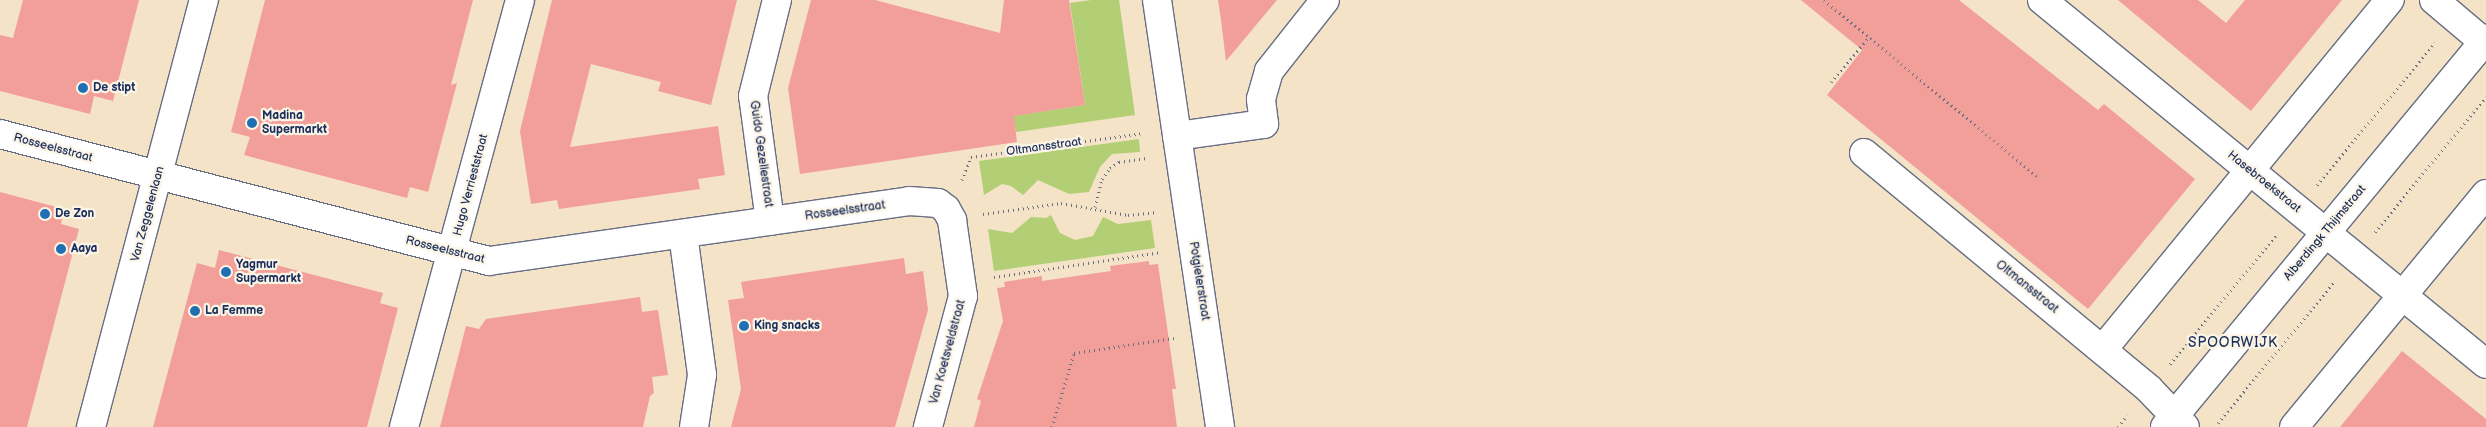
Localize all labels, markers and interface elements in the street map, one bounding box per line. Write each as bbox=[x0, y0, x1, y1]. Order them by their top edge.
place label: De stipt bbox=[93, 81, 135, 95]
marker: De stipt bbox=[77, 82, 89, 94]
street label: Guido Gezellestraat bbox=[746, 100, 776, 208]
place label: Madina Supermarkt bbox=[262, 109, 327, 137]
marker: Madina Supermarkt bbox=[246, 117, 258, 129]
street label: Rosseelsstraat bbox=[12, 131, 94, 165]
street label: Hugo Verrieststraat bbox=[450, 132, 492, 238]
street label: Oltmansstraat bbox=[1005, 135, 1083, 159]
street label: Hasebroekstraat bbox=[2224, 148, 2304, 216]
street label: Van Zeggelenlaan bbox=[128, 165, 168, 263]
street label: Alberdingk Thijmstraat bbox=[2281, 182, 2369, 284]
street label: Rosseelsstraat bbox=[804, 198, 886, 224]
place label: De Zon bbox=[55, 207, 94, 221]
marker: De Zon bbox=[39, 208, 51, 220]
street label: Rosseelsstraat bbox=[404, 233, 486, 267]
street label: Potgieterstraat bbox=[1186, 241, 1212, 321]
place label: Aaya bbox=[71, 242, 97, 256]
marker: Aaya bbox=[55, 243, 67, 255]
place label: Yagmur Supermarkt bbox=[236, 258, 301, 286]
street label: Oltmansstraat bbox=[1993, 258, 2061, 316]
marker: Yagmur Supermarkt bbox=[220, 266, 232, 278]
street label: Van Koetsveldstraat bbox=[927, 298, 969, 406]
place label: La Femme bbox=[205, 304, 263, 318]
marker: La Femme bbox=[189, 305, 201, 317]
place label: King snacks bbox=[754, 319, 820, 333]
marker: King snacks bbox=[738, 320, 750, 332]
district label: SPOORWIJK bbox=[2187, 335, 2279, 351]

